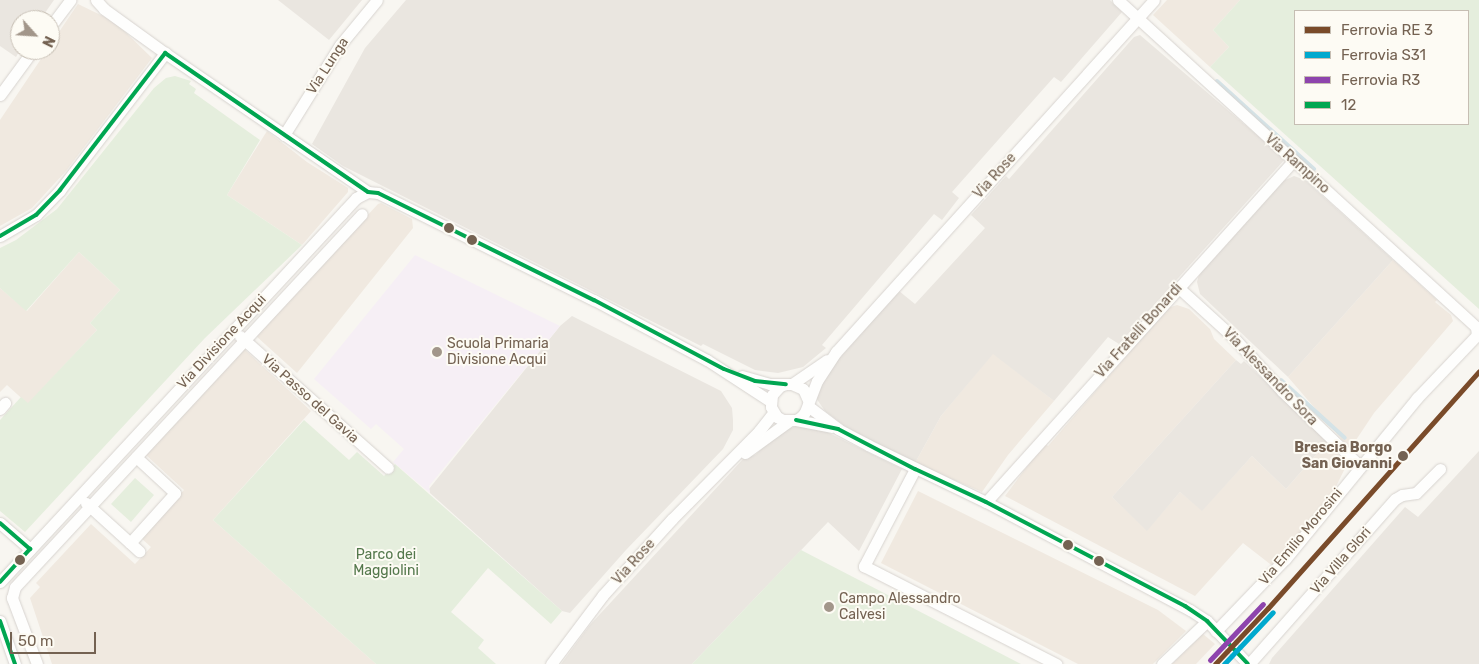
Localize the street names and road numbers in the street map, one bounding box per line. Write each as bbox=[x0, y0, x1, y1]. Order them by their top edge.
street label: Via Lunga bbox=[303, 34, 353, 98]
street label: Via Rampino bbox=[1261, 131, 1333, 197]
street label: Via Rose bbox=[970, 150, 1020, 202]
street label: Via Fratelli Bonardi bbox=[1092, 280, 1186, 382]
street label: Via Divisione Acqui bbox=[174, 291, 270, 393]
street label: Via Alessandro Sora bbox=[1219, 325, 1321, 429]
street label: Via Passo del Gavia bbox=[258, 351, 362, 447]
street label: Via Emilio Morosini bbox=[1256, 485, 1346, 589]
street label: Via Villa Glori bbox=[1307, 524, 1375, 598]
street label: Via Rose bbox=[609, 536, 659, 588]

